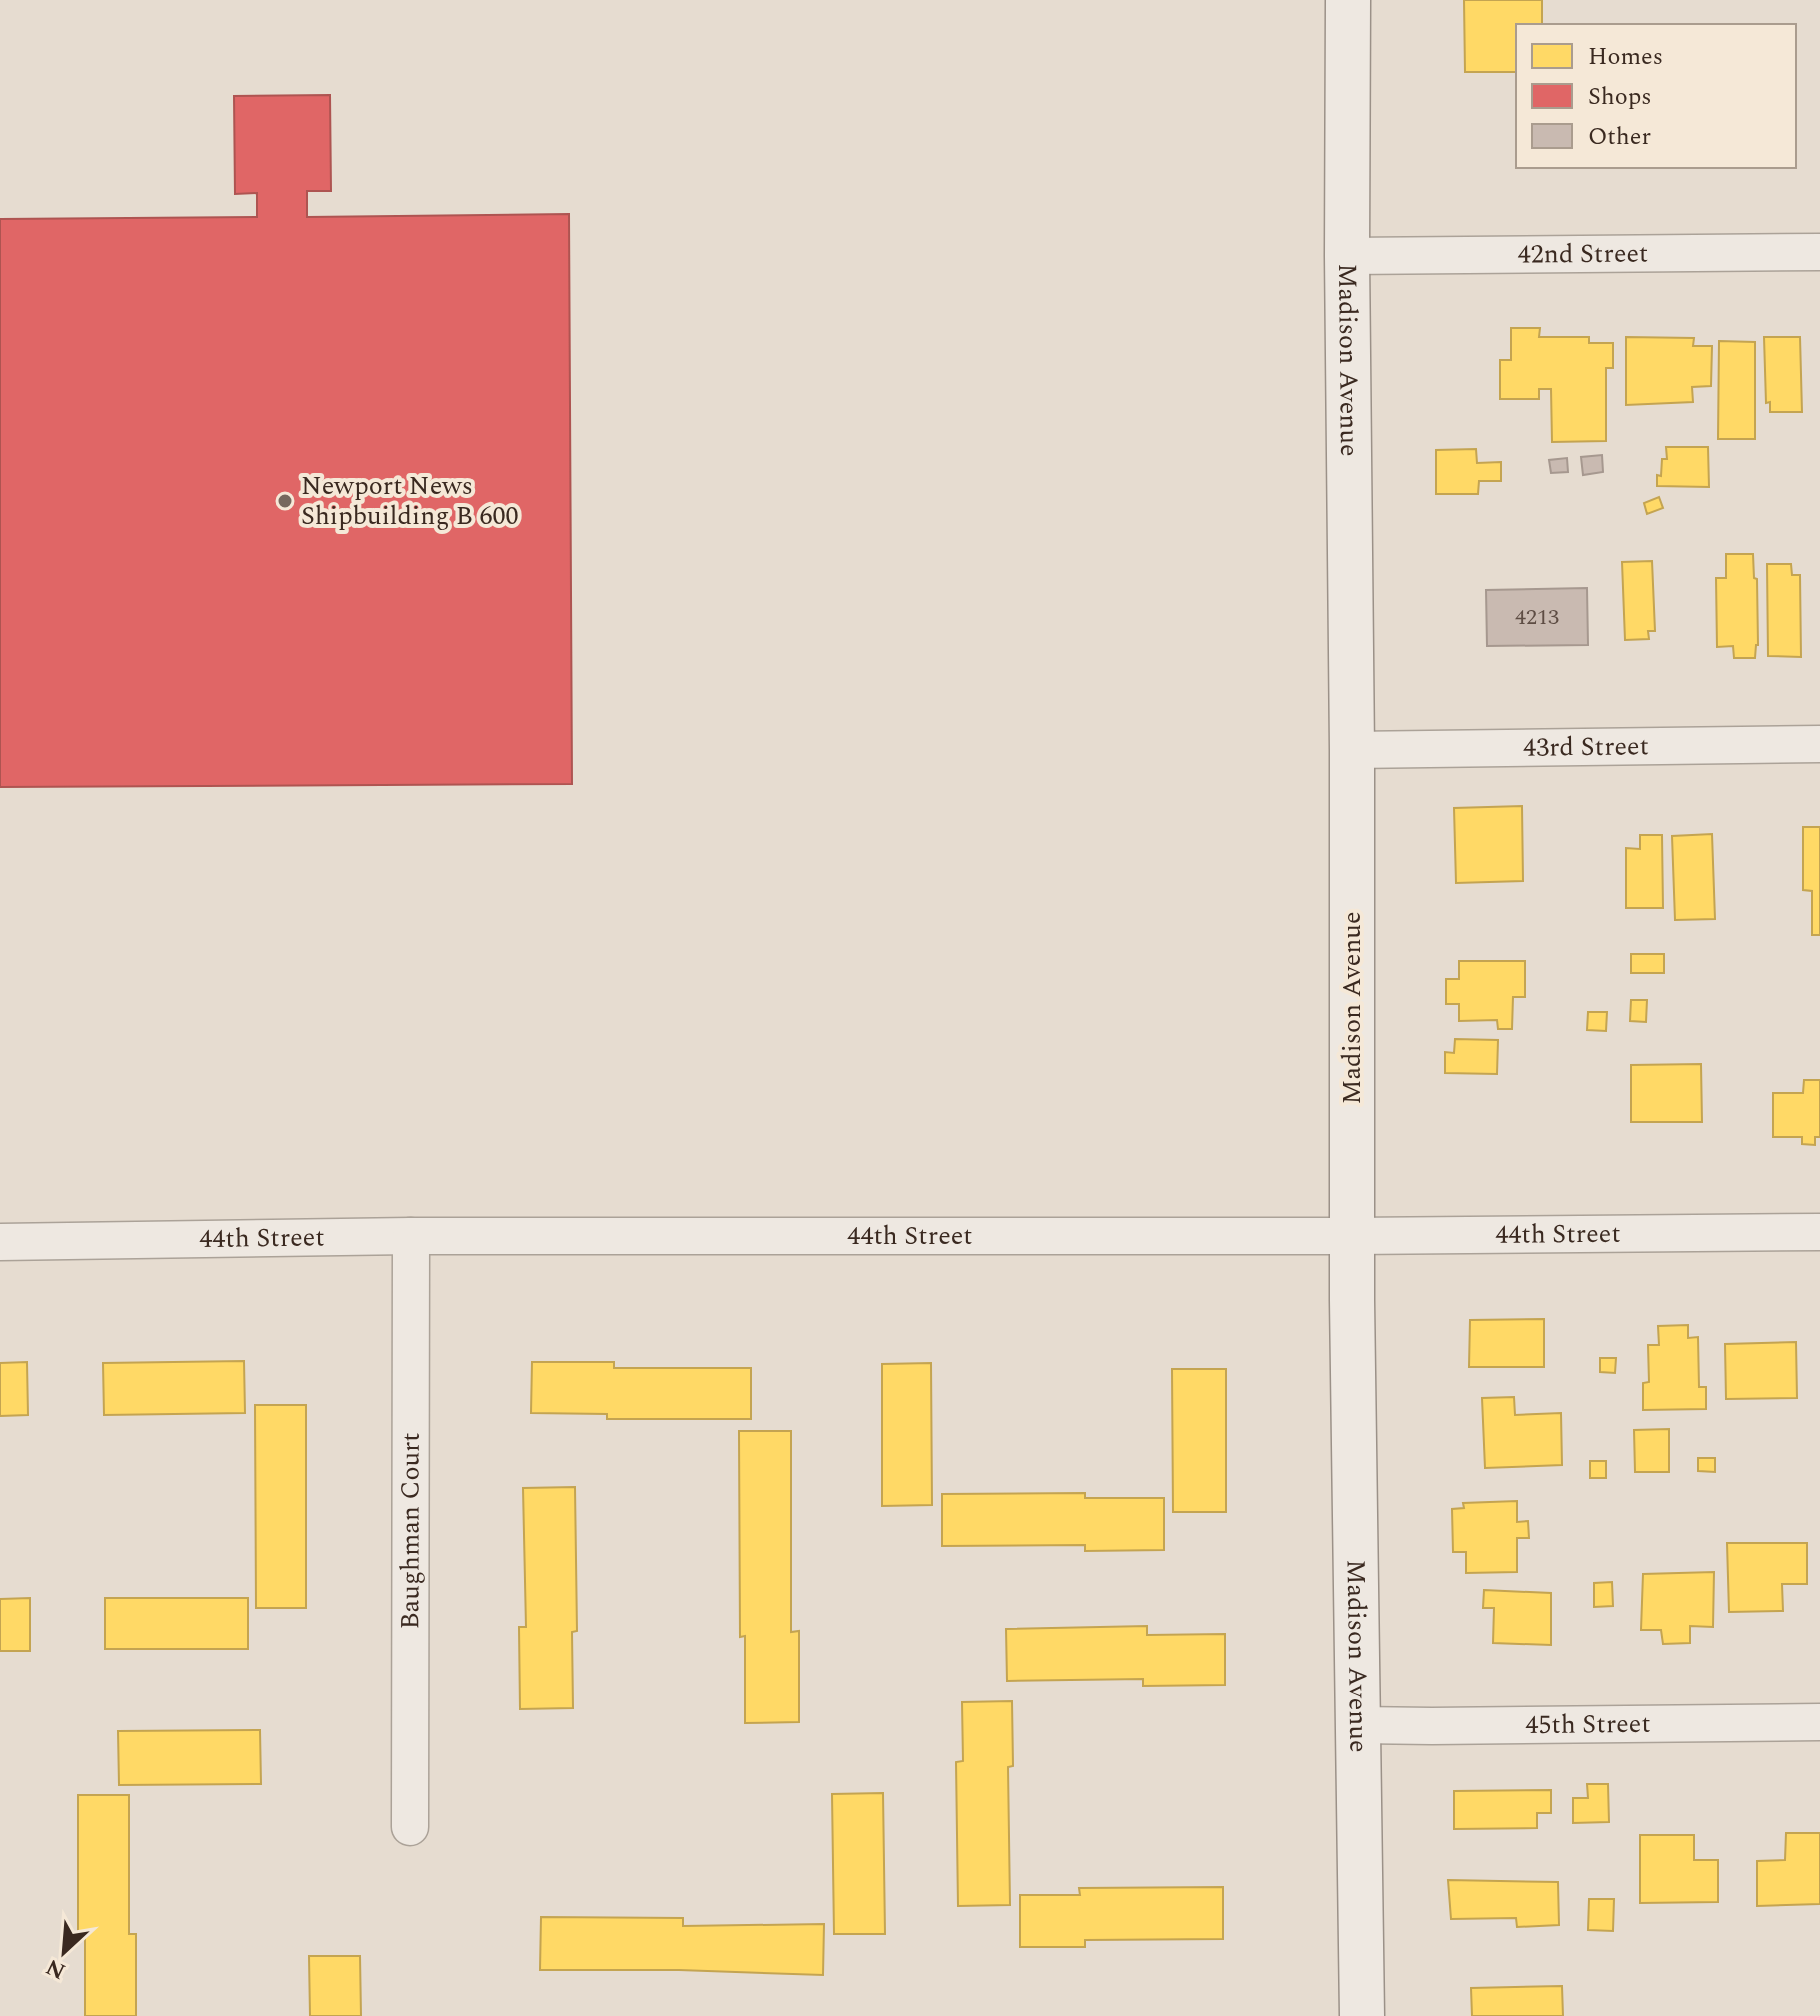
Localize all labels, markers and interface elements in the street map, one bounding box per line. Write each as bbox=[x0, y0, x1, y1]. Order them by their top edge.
legend bbox=[1516, 24, 1796, 168]
text: Homes bbox=[1588, 39, 1663, 75]
text: Shops bbox=[1588, 79, 1652, 115]
text: Other bbox=[1588, 119, 1651, 155]
street label: 42nd Street bbox=[1518, 233, 1648, 275]
street label: Madison Avenue bbox=[1327, 263, 1369, 457]
place label: Newport News Shipbuilding B 600 bbox=[301, 466, 518, 536]
marker: Newport News Shipbuilding B 600 bbox=[276, 492, 294, 510]
house number: 4213 bbox=[1515, 601, 1559, 634]
street label: 43rd Street bbox=[1523, 726, 1649, 768]
street label: Madison Avenue bbox=[1332, 911, 1372, 1105]
street label: 44th Street bbox=[1495, 1214, 1621, 1255]
street label: 44th Street bbox=[847, 1216, 973, 1256]
street label: 44th Street bbox=[199, 1217, 325, 1259]
street label: Baughman Court bbox=[390, 1432, 431, 1630]
street label: Madison Avenue bbox=[1336, 1559, 1378, 1753]
street label: 45th Street bbox=[1525, 1704, 1651, 1745]
north arrow bbox=[24, 1912, 104, 1992]
text: N bbox=[41, 1950, 71, 1987]

